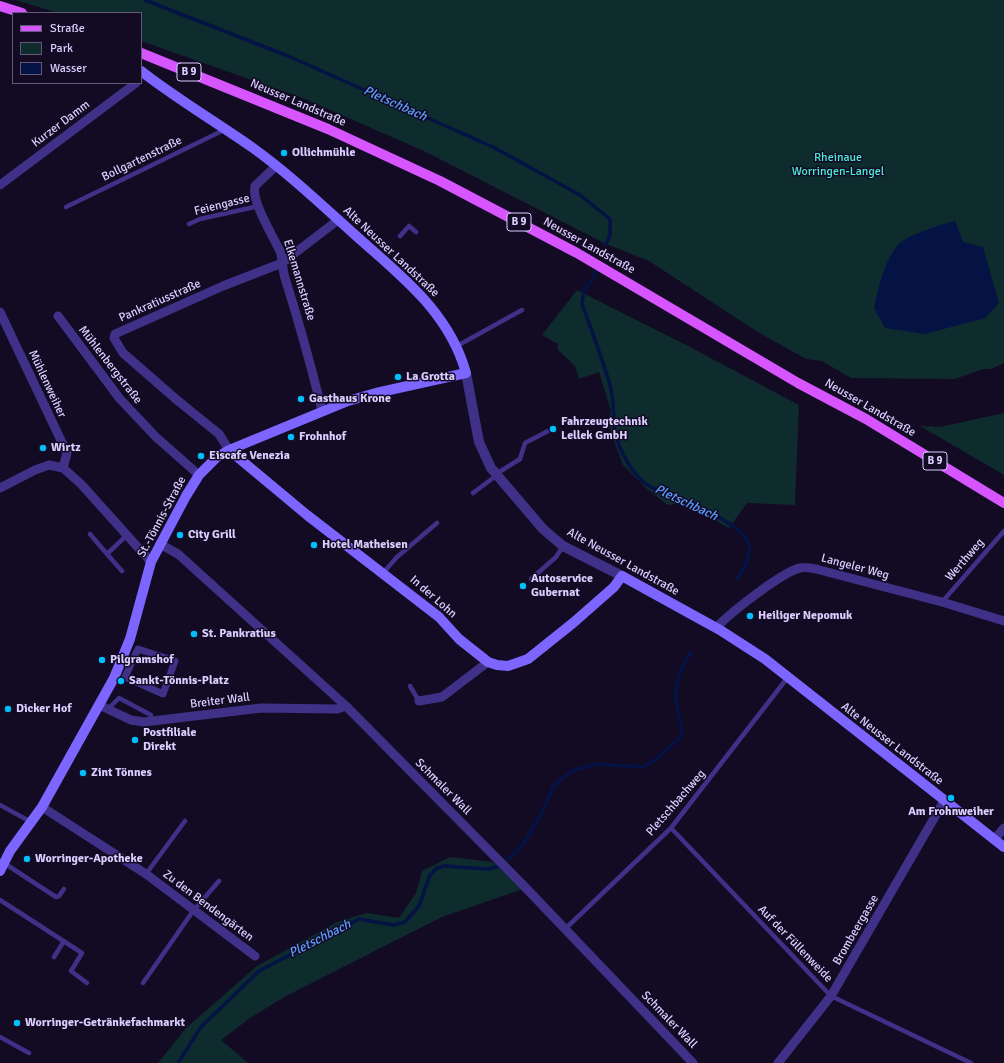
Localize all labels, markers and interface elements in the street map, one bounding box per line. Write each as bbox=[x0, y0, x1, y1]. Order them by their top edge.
legend bbox=[12, 12, 142, 84]
text: Straße bbox=[50, 21, 85, 36]
text: Park bbox=[50, 41, 73, 56]
text: Wasser bbox=[50, 61, 87, 76]
road number: B 9 bbox=[177, 63, 201, 81]
street label: Neusser Landstraße bbox=[248, 76, 348, 130]
water label: Pletschbach bbox=[361, 83, 429, 125]
street label: Kurzer Damm bbox=[29, 97, 93, 151]
street label: Bollgartenstraße bbox=[100, 133, 184, 185]
place label: Ollichmühle bbox=[292, 146, 355, 160]
marker: Ollichmühle bbox=[279, 148, 289, 158]
park label: Rheinaue Worringen-Langel bbox=[792, 151, 884, 179]
street label: Feiengasse bbox=[193, 191, 251, 219]
street label: Alte Neusser Landstraße bbox=[340, 204, 442, 300]
road number: B 9 bbox=[507, 213, 531, 231]
street label: Neusser Landstraße bbox=[541, 215, 637, 277]
street label: Elkemannstraße bbox=[280, 238, 318, 322]
street label: Pankratiusstraße bbox=[117, 276, 203, 326]
street label: Mühlenbergstraße bbox=[75, 323, 145, 407]
street label: Mühlenweiher bbox=[25, 348, 69, 420]
place label: La Grotta bbox=[406, 370, 455, 384]
marker: La Grotta bbox=[393, 372, 403, 382]
street label: Neusser Landstraße bbox=[822, 376, 918, 440]
place label: Gasthaus Krone bbox=[309, 392, 391, 406]
marker: Gasthaus Krone bbox=[296, 394, 306, 404]
place label: Fahrzeugtechnik Lellek GmbH bbox=[561, 415, 648, 443]
marker: Fahrzeugtechnik Lellek GmbH bbox=[548, 424, 558, 434]
place label: Frohnhof bbox=[299, 430, 346, 444]
marker: Frohnhof bbox=[286, 432, 296, 442]
place label: Wirtz bbox=[51, 441, 81, 455]
marker: Wirtz bbox=[38, 443, 48, 453]
place label: Eiscafe Venezia bbox=[209, 449, 290, 463]
marker: Eiscafe Venezia bbox=[196, 451, 206, 461]
road number: B 9 bbox=[923, 452, 947, 470]
street label: St.-Tönnis-Straße bbox=[135, 474, 189, 560]
water label: Pletschbach bbox=[652, 482, 720, 524]
street label: Alte Neusser Landstraße bbox=[564, 525, 682, 599]
place label: City Grill bbox=[188, 528, 236, 542]
marker: City Grill bbox=[175, 530, 185, 540]
street label: Werthweg bbox=[943, 536, 987, 584]
place label: Hotel Matheisen bbox=[322, 538, 408, 552]
marker: Hotel Matheisen bbox=[309, 540, 319, 550]
street label: Langeler Weg bbox=[819, 551, 891, 583]
place label: Autoservice Gubernat bbox=[531, 572, 593, 600]
street label: In der Lohn bbox=[407, 573, 459, 621]
marker: Autoservice Gubernat bbox=[518, 581, 528, 591]
place label: Heiliger Nepomuk bbox=[758, 609, 852, 623]
marker: Heiliger Nepomuk bbox=[745, 611, 755, 621]
place label: St. Pankratius bbox=[202, 627, 276, 641]
marker: St. Pankratius bbox=[189, 629, 199, 639]
place label: Pilgramshof bbox=[110, 653, 174, 667]
marker: Pilgramshof bbox=[97, 655, 107, 665]
place label: Sankt-Tönnis-Platz bbox=[129, 674, 229, 688]
marker: Sankt-Tönnis-Platz bbox=[116, 676, 126, 686]
street label: Breiter Wall bbox=[189, 690, 251, 712]
street label: Alte Neusser Landstraße bbox=[838, 700, 946, 788]
place label: Dicker Hof bbox=[16, 702, 72, 716]
marker: Dicker Hof bbox=[3, 704, 13, 714]
place label: Postfiliale Direkt bbox=[143, 726, 196, 754]
marker: Postfiliale Direkt bbox=[130, 735, 140, 745]
street label: Schmaler Wall bbox=[412, 756, 474, 818]
place label: Zint Tönnes bbox=[91, 766, 152, 780]
street label: Pletschbachweg bbox=[643, 767, 709, 839]
marker: Zint Tönnes bbox=[78, 768, 88, 778]
marker: Am Frohnweiher bbox=[946, 793, 956, 803]
place label: Am Frohnweiher bbox=[908, 805, 994, 819]
place label: Worringer-Apotheke bbox=[35, 852, 143, 866]
marker: Worringer-Apotheke bbox=[22, 854, 32, 864]
street label: Zu den Bendengärten bbox=[160, 867, 256, 945]
street label: Brombeergasse bbox=[830, 892, 882, 968]
street label: Auf der Füllenweide bbox=[755, 902, 835, 986]
water label: Pletschbach bbox=[286, 917, 354, 961]
street label: Schmaler Wall bbox=[638, 988, 700, 1052]
place label: Worringer-Getränkefachmarkt bbox=[25, 1016, 185, 1030]
marker: Worringer-Getränkefachmarkt bbox=[12, 1018, 22, 1028]

